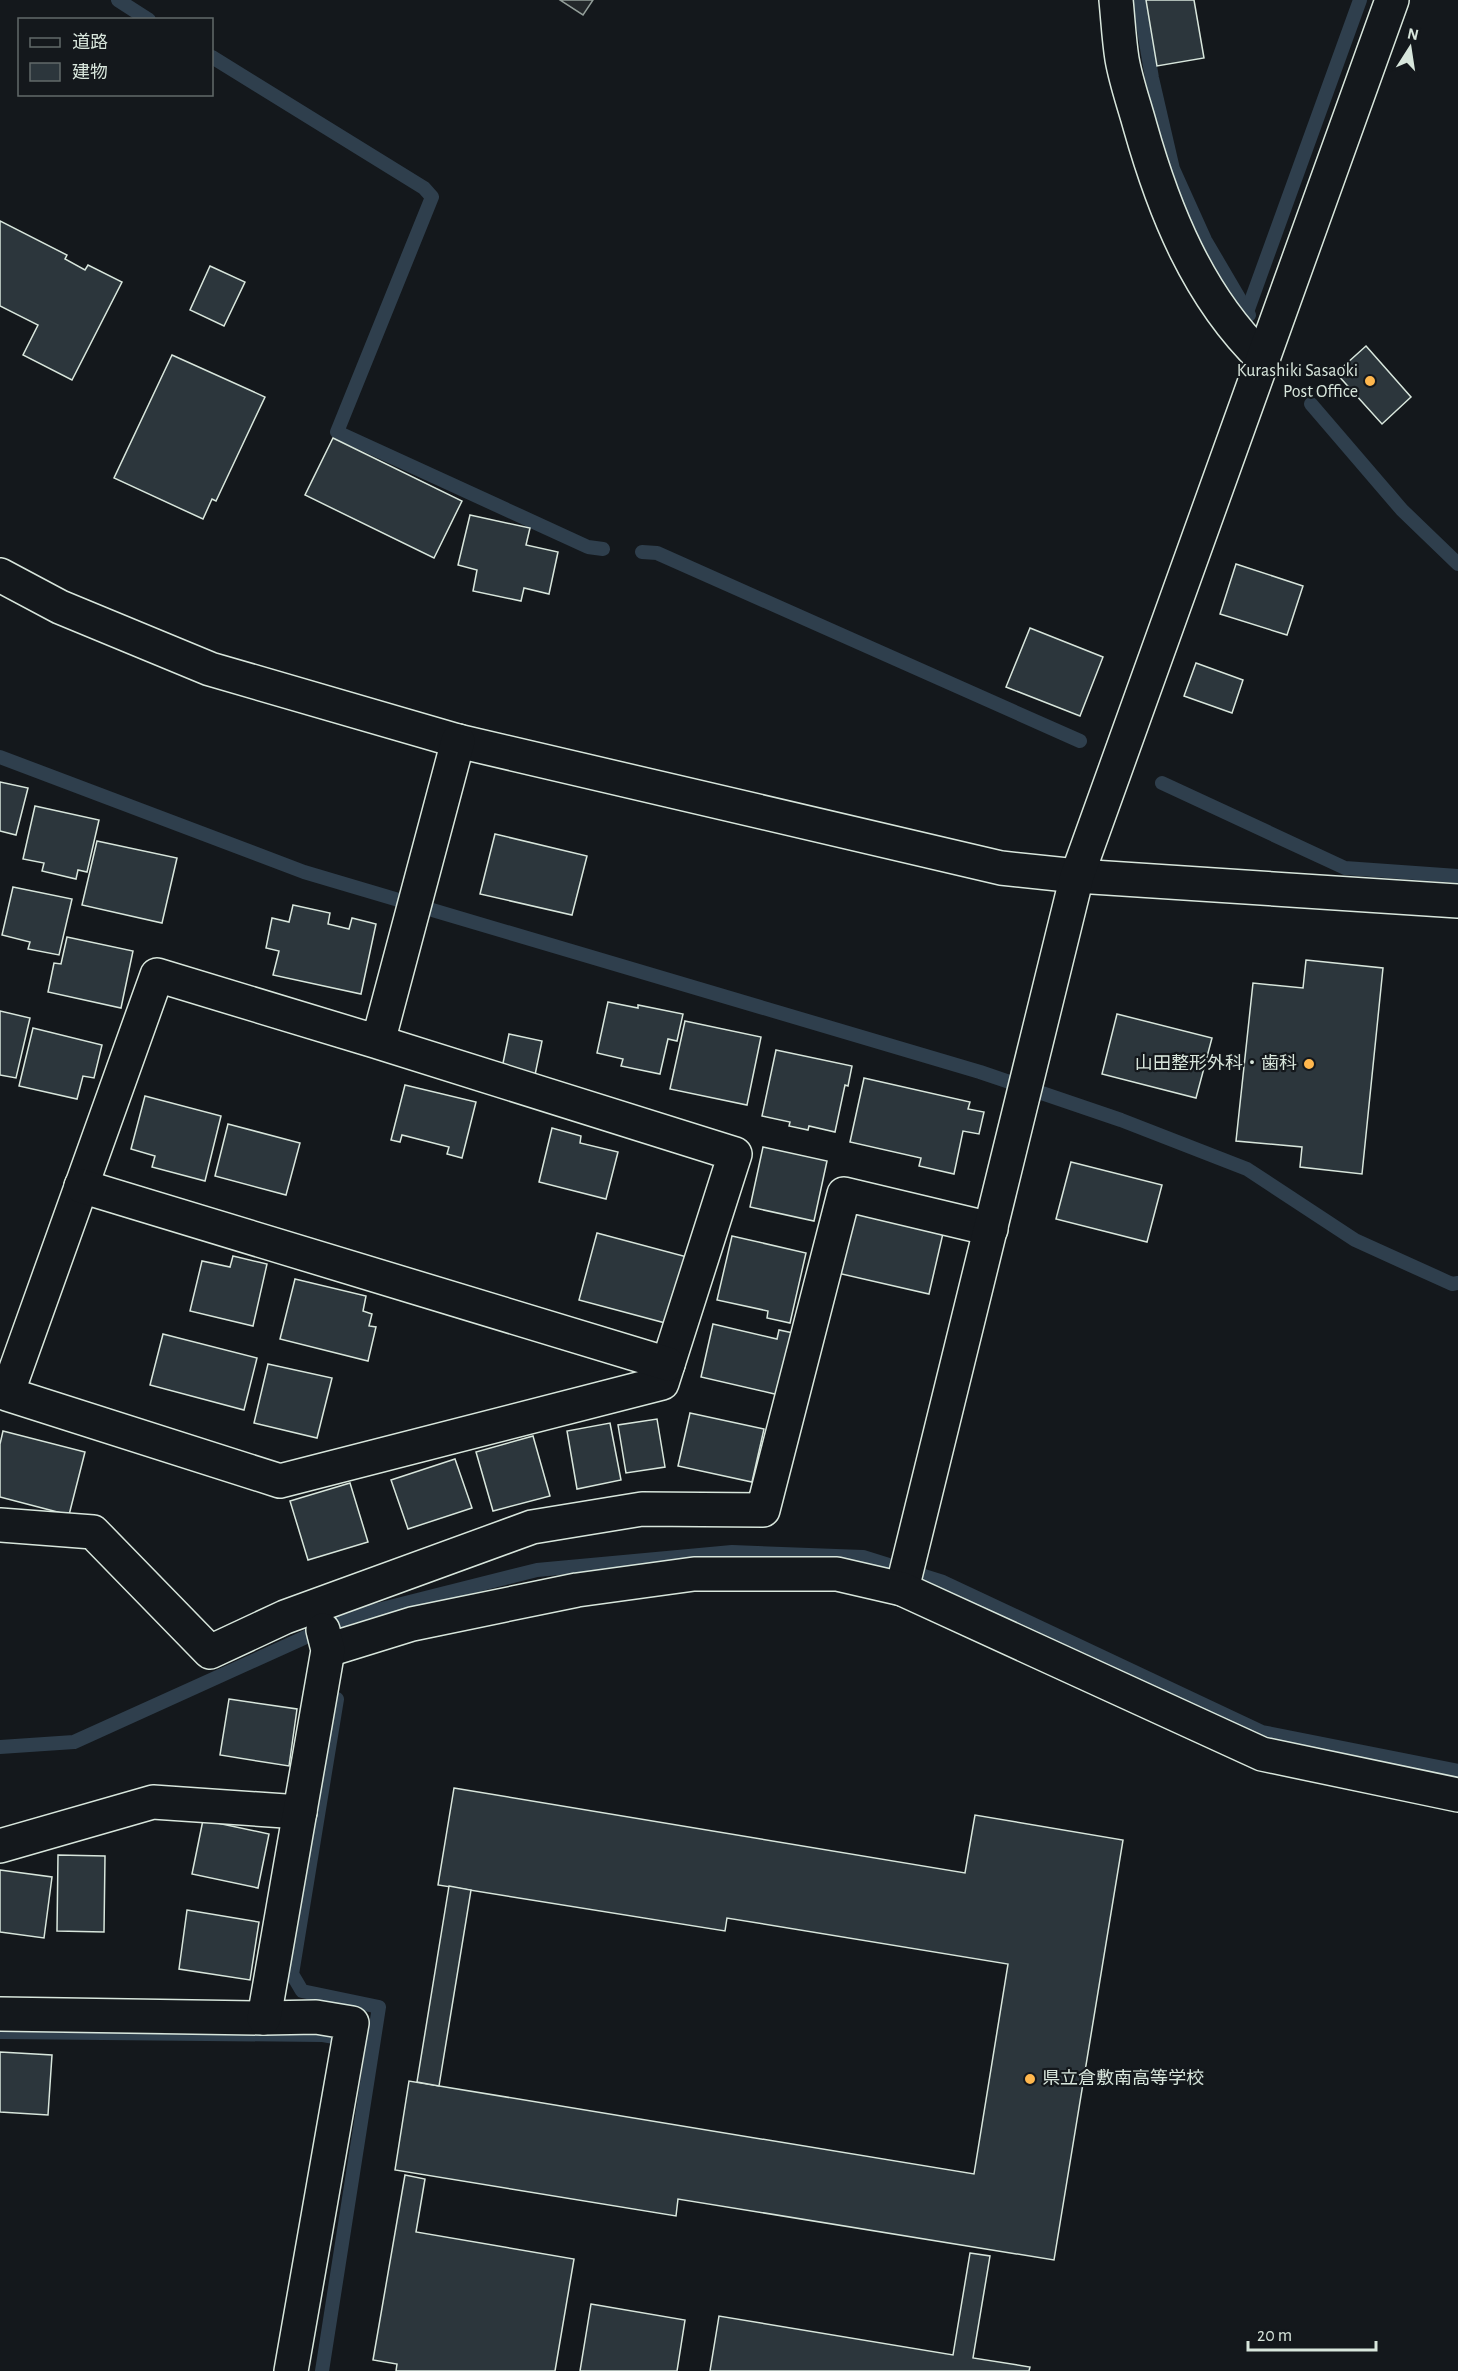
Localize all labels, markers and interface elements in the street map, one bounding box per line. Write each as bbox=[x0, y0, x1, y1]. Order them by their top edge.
legend bbox=[18, 18, 213, 96]
north arrow bbox=[1380, 18, 1440, 78]
text: N bbox=[1406, 25, 1420, 43]
text: 道路 bbox=[72, 32, 108, 52]
text: 建物 bbox=[72, 62, 108, 82]
place label: Kurashiki Sasaoki Post Office bbox=[1237, 362, 1358, 401]
marker: Kurashiki Sasaoki Post Office bbox=[1363, 374, 1377, 388]
place label: 山田整形外科・歯科 bbox=[1135, 1053, 1297, 1073]
marker: 山田整形外科・歯科 bbox=[1302, 1057, 1316, 1071]
place label: 県立倉敷南高等学校 bbox=[1042, 2068, 1204, 2088]
marker: 県立倉敷南高等学校 bbox=[1023, 2072, 1037, 2086]
scale bar bbox=[1248, 2314, 1376, 2352]
text: 20 m bbox=[1257, 2327, 1292, 2345]

